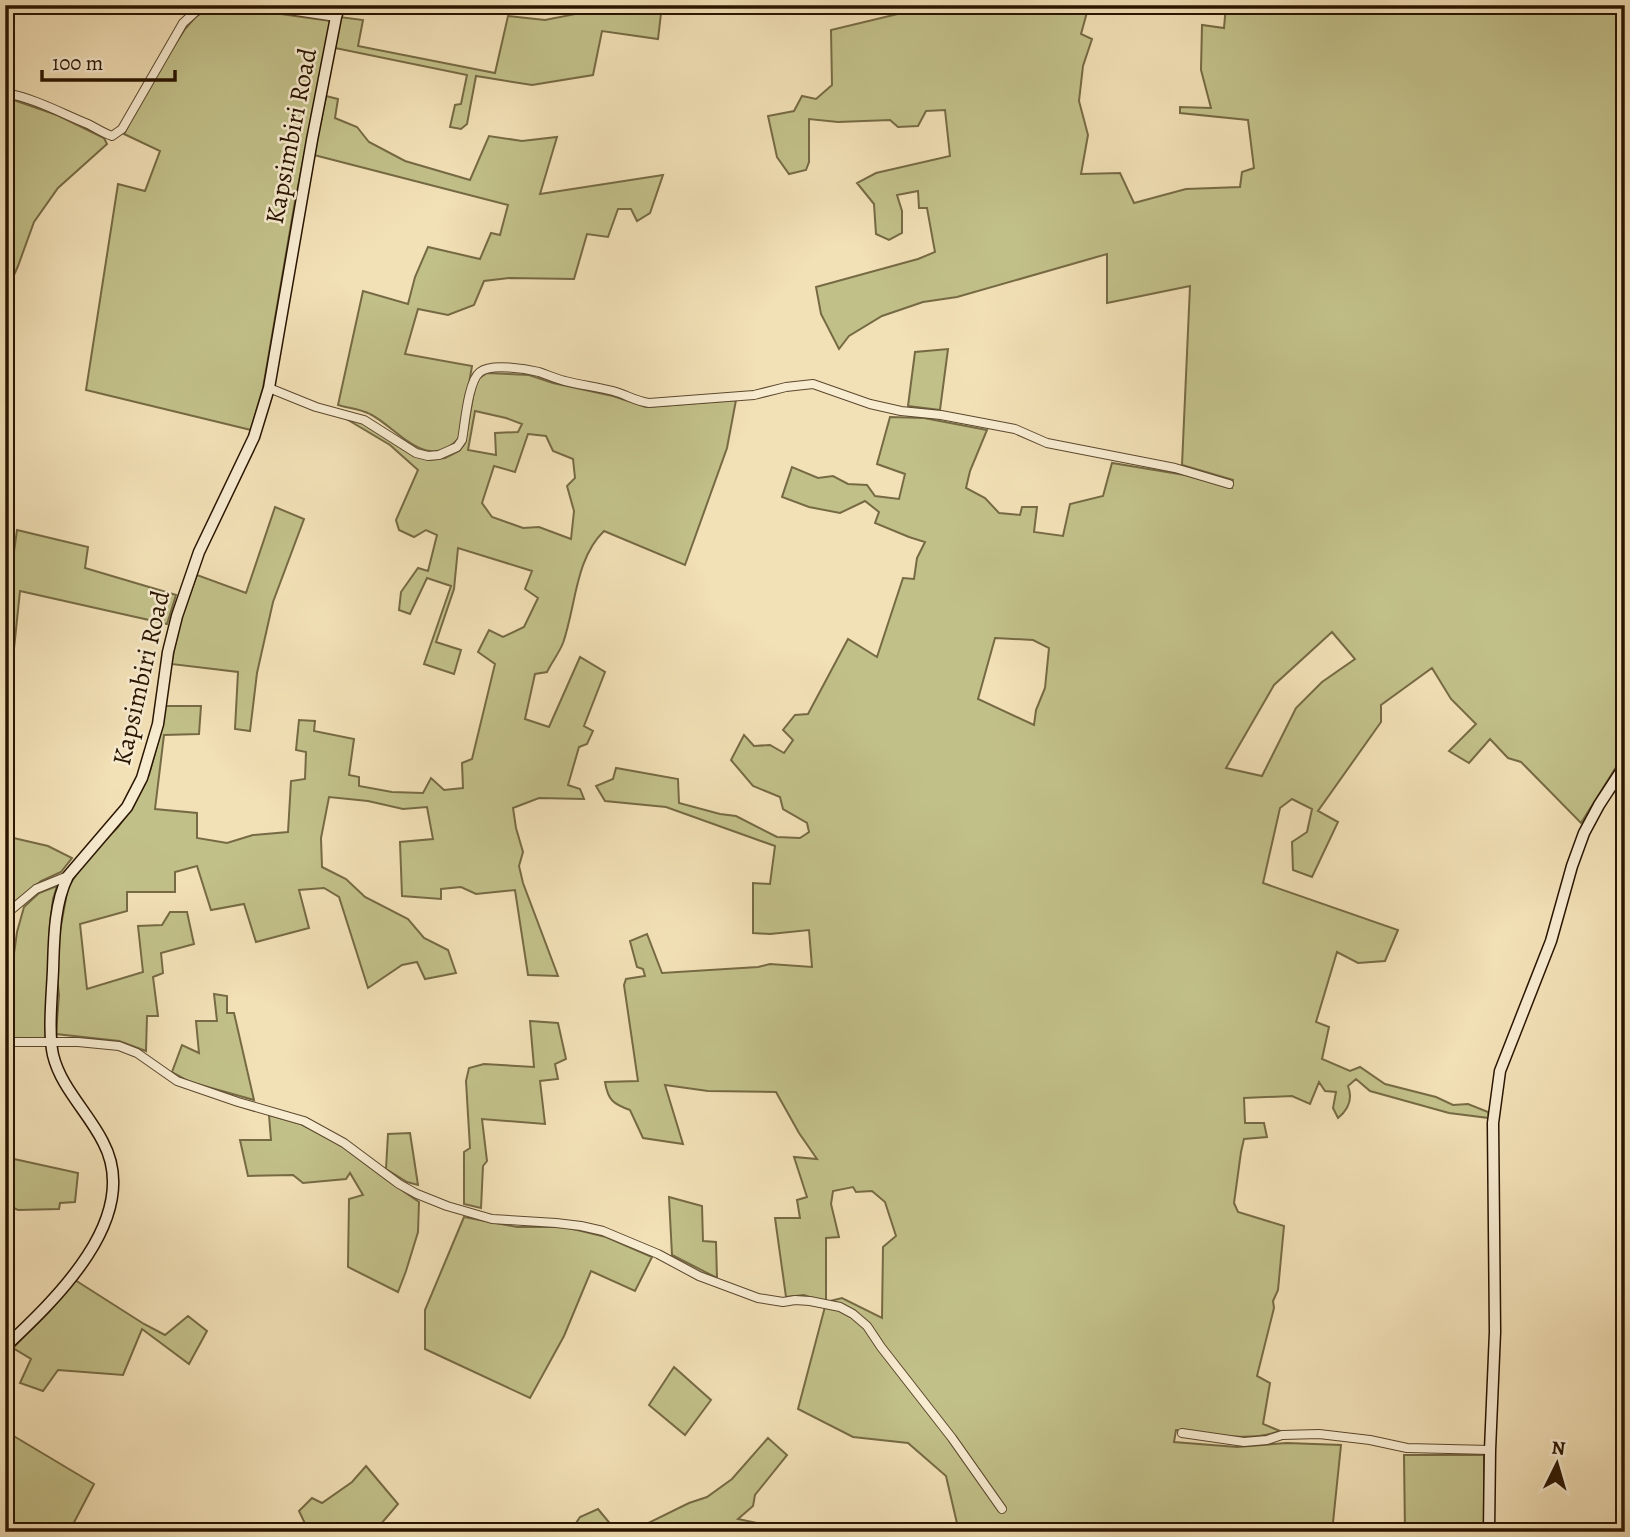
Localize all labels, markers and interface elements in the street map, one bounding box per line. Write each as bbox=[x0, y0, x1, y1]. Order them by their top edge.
scale bar bbox=[42, 38, 175, 82]
street label: Kapsimbiri Road bbox=[257, 45, 325, 227]
text: 100 m bbox=[52, 49, 103, 77]
street label: Kapsimbiri Road bbox=[104, 587, 178, 769]
north arrow bbox=[1522, 1428, 1592, 1498]
text: N bbox=[1550, 1435, 1567, 1462]

